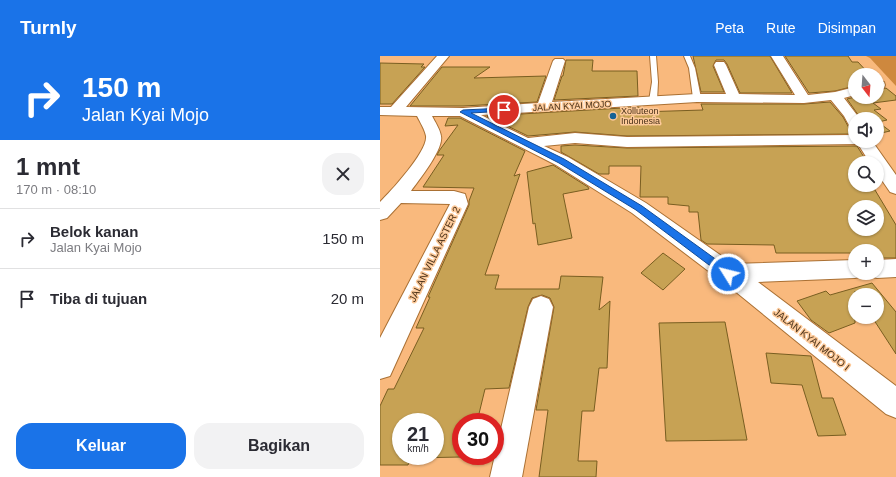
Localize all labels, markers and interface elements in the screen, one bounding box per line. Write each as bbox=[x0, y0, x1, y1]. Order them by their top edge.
text: Turnly bbox=[20, 17, 77, 38]
text: Peta bbox=[715, 20, 744, 36]
text: Rute bbox=[766, 20, 796, 36]
text: Disimpan bbox=[818, 20, 876, 36]
north arrow bbox=[848, 68, 884, 104]
map controls bbox=[848, 68, 884, 324]
icon: right bbox=[16, 72, 68, 124]
text: 150 m bbox=[82, 72, 161, 103]
pin bbox=[487, 93, 521, 127]
icon: arrive bbox=[493, 99, 515, 121]
street label: JALAN KYAI MOJO bbox=[532, 99, 612, 113]
text: Jalan Kyai Mojo bbox=[82, 105, 209, 125]
place label: Xolluteon Indonesia bbox=[621, 106, 660, 126]
marker: Xolluteon Indonesia bbox=[608, 111, 618, 121]
button: sound bbox=[848, 112, 884, 148]
text: 1 mnt bbox=[16, 153, 80, 180]
button: close bbox=[322, 153, 364, 195]
button: search bbox=[848, 156, 884, 192]
text: 170 m · 08:10 bbox=[16, 182, 96, 197]
button: layers bbox=[848, 200, 884, 236]
street label: JALAN VILLA ASTER 2 bbox=[407, 204, 462, 304]
text: Belok kanan bbox=[50, 223, 138, 240]
icon: right bbox=[16, 228, 38, 250]
text: 150 m bbox=[322, 230, 364, 247]
text: Jalan Kyai Mojo bbox=[50, 240, 142, 255]
button: + bbox=[848, 244, 884, 280]
position arrow bbox=[707, 253, 749, 295]
icon: arrive bbox=[16, 288, 38, 310]
button: − bbox=[848, 288, 884, 324]
text: Tiba di tujuan bbox=[50, 290, 147, 307]
text: 20 m bbox=[331, 290, 364, 307]
street label: JALAN KYAI MOJO I bbox=[772, 306, 852, 372]
speed limit sign: 30 bbox=[452, 413, 504, 465]
button: Keluar bbox=[16, 423, 186, 469]
button: Bagikan bbox=[194, 423, 364, 469]
text: 21 bbox=[407, 423, 429, 445]
text: km/h bbox=[407, 443, 429, 454]

